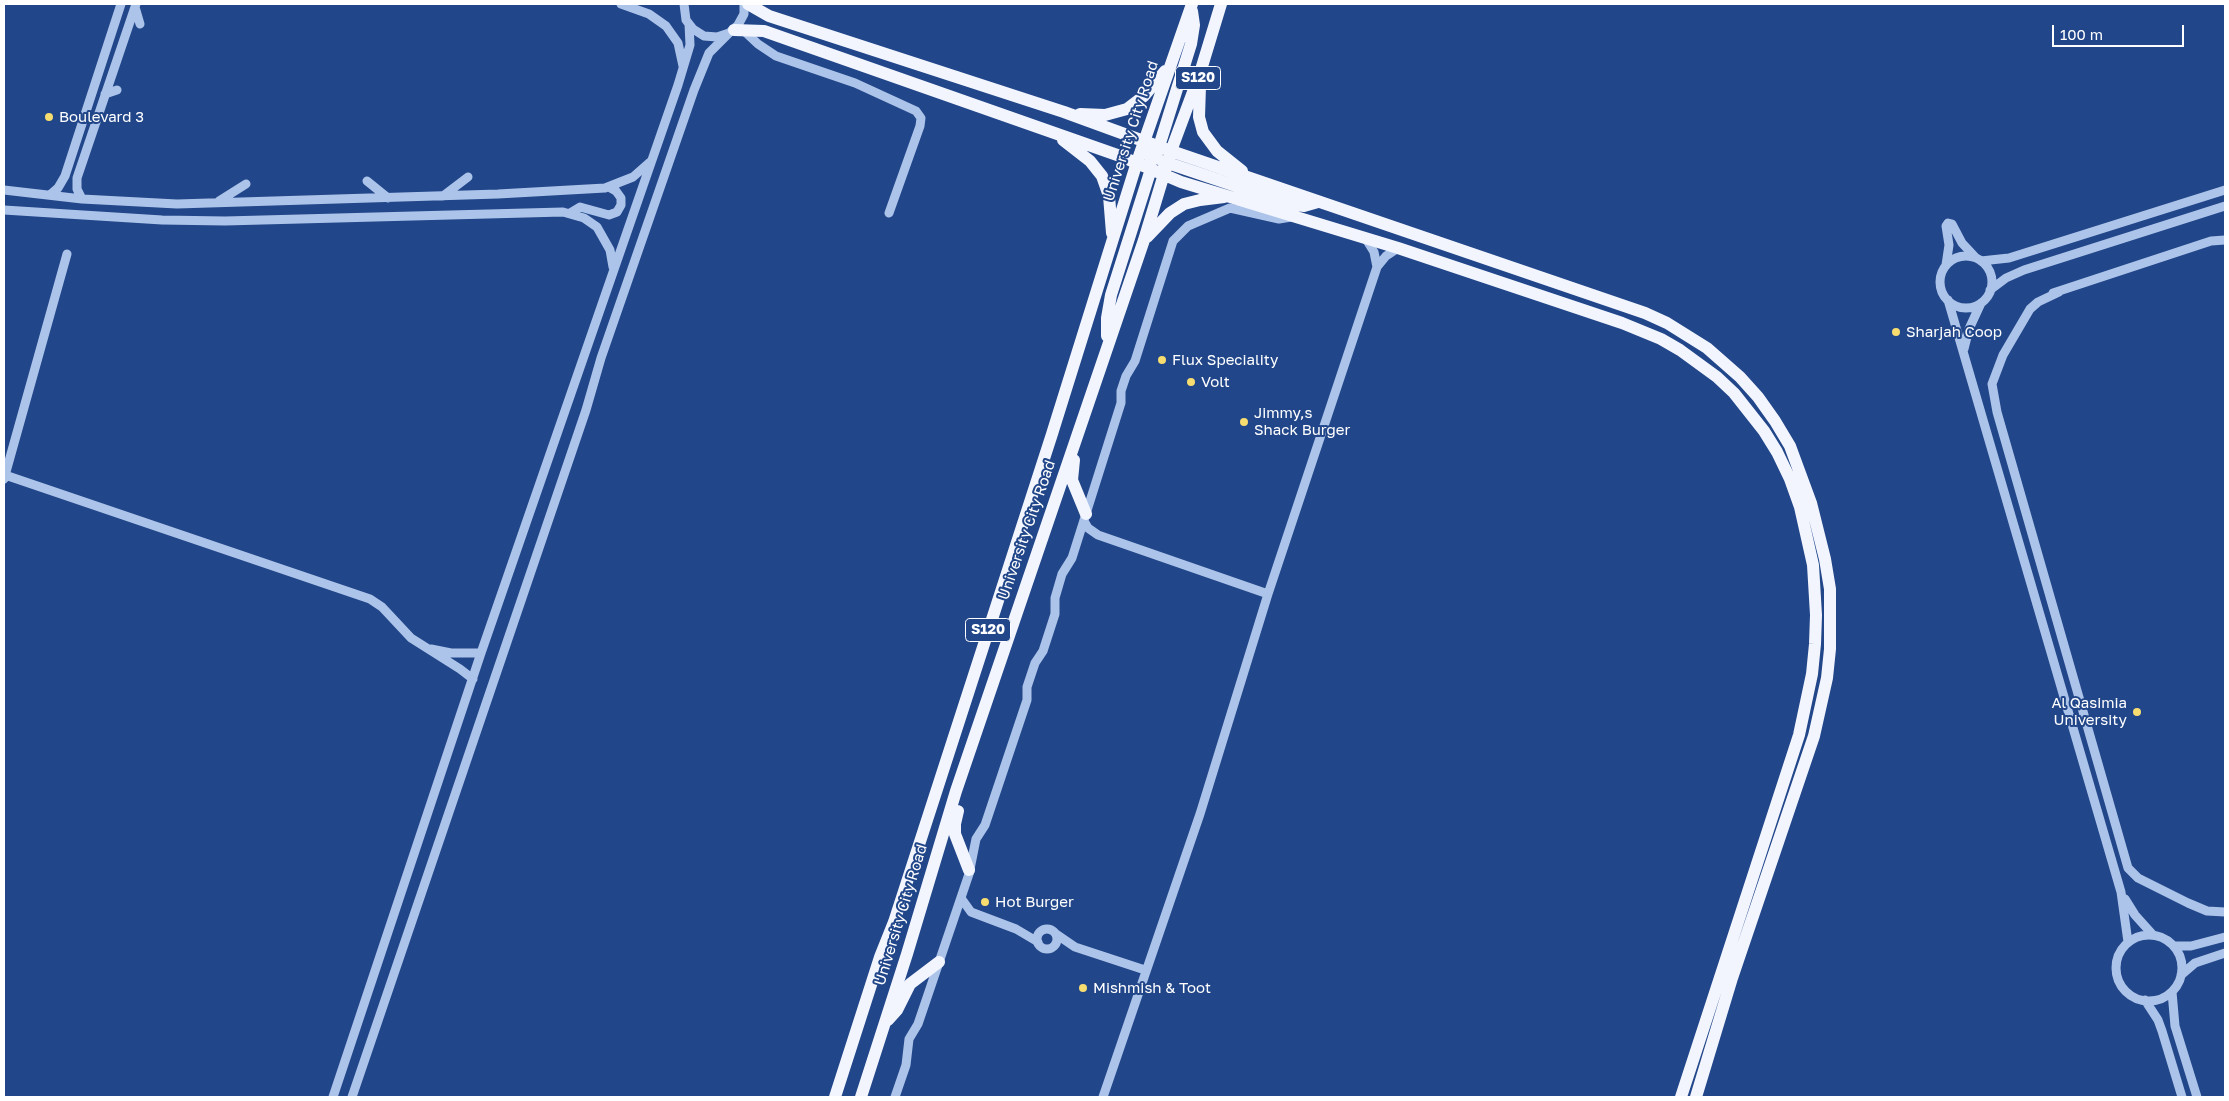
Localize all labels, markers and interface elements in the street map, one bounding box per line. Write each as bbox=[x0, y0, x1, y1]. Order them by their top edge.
scale bar bbox=[2054, 15, 2186, 47]
text: 100 m bbox=[2060, 25, 2103, 43]
street label: University City Road bbox=[1100, 58, 1162, 204]
road number: S120 bbox=[1176, 66, 1220, 90]
place label: Boulevard 3 bbox=[59, 108, 144, 126]
marker: Boulevard 3 bbox=[43, 111, 55, 123]
place label: Sharjah Coop bbox=[1906, 323, 2002, 341]
marker: Sharjah Coop bbox=[1890, 326, 1902, 338]
place label: Flux Speciality bbox=[1172, 351, 1279, 369]
marker: Flux Speciality bbox=[1156, 354, 1168, 366]
place label: Volt bbox=[1201, 373, 1230, 391]
marker: Volt bbox=[1185, 376, 1197, 388]
place label: Jimmy,s Shack Burger bbox=[1254, 404, 1350, 439]
marker: Jimmy,s Shack Burger bbox=[1238, 416, 1250, 428]
street label: University City Road bbox=[995, 458, 1059, 602]
road number: S120 bbox=[966, 618, 1010, 642]
place label: Al Qasimia University bbox=[2051, 694, 2127, 729]
marker: Al Qasimia University bbox=[2131, 706, 2143, 718]
street label: University City Road bbox=[871, 842, 931, 988]
place label: Hot Burger bbox=[995, 893, 1074, 911]
marker: Hot Burger bbox=[979, 896, 991, 908]
place label: Mishmish & Toot bbox=[1093, 979, 1211, 997]
marker: Mishmish & Toot bbox=[1077, 982, 1089, 994]

